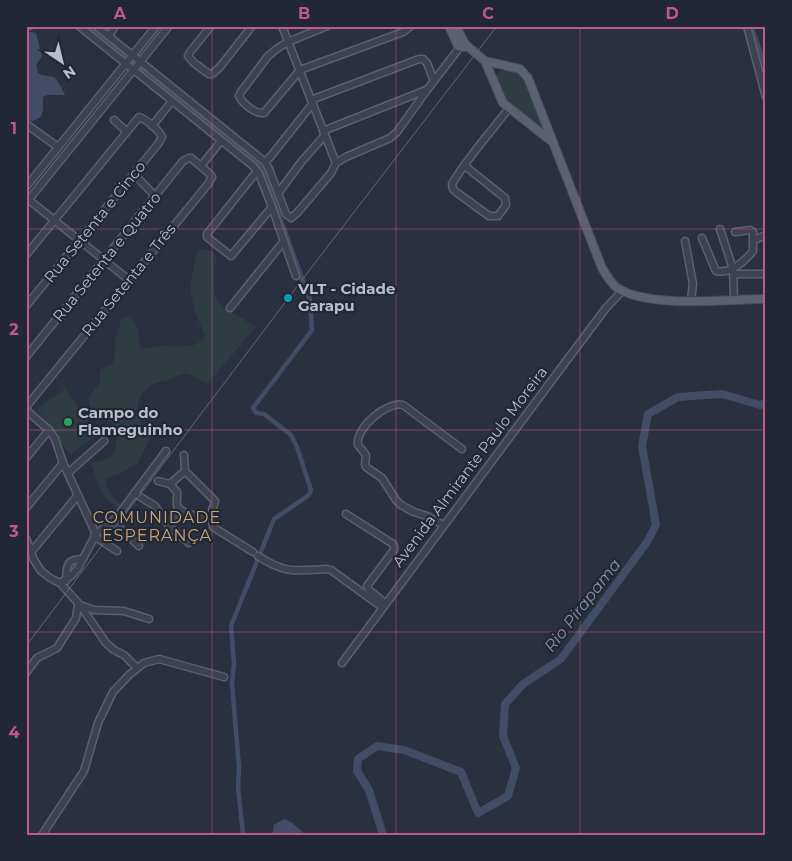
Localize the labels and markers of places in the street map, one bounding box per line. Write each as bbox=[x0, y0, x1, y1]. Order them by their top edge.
place label: VLT - Cidade Garapu bbox=[297, 279, 395, 315]
marker: VLT - Cidade Garapu bbox=[282, 292, 294, 304]
place label: Campo do Flameguinho bbox=[78, 403, 183, 439]
marker: Campo do Flameguinho bbox=[62, 416, 74, 428]

